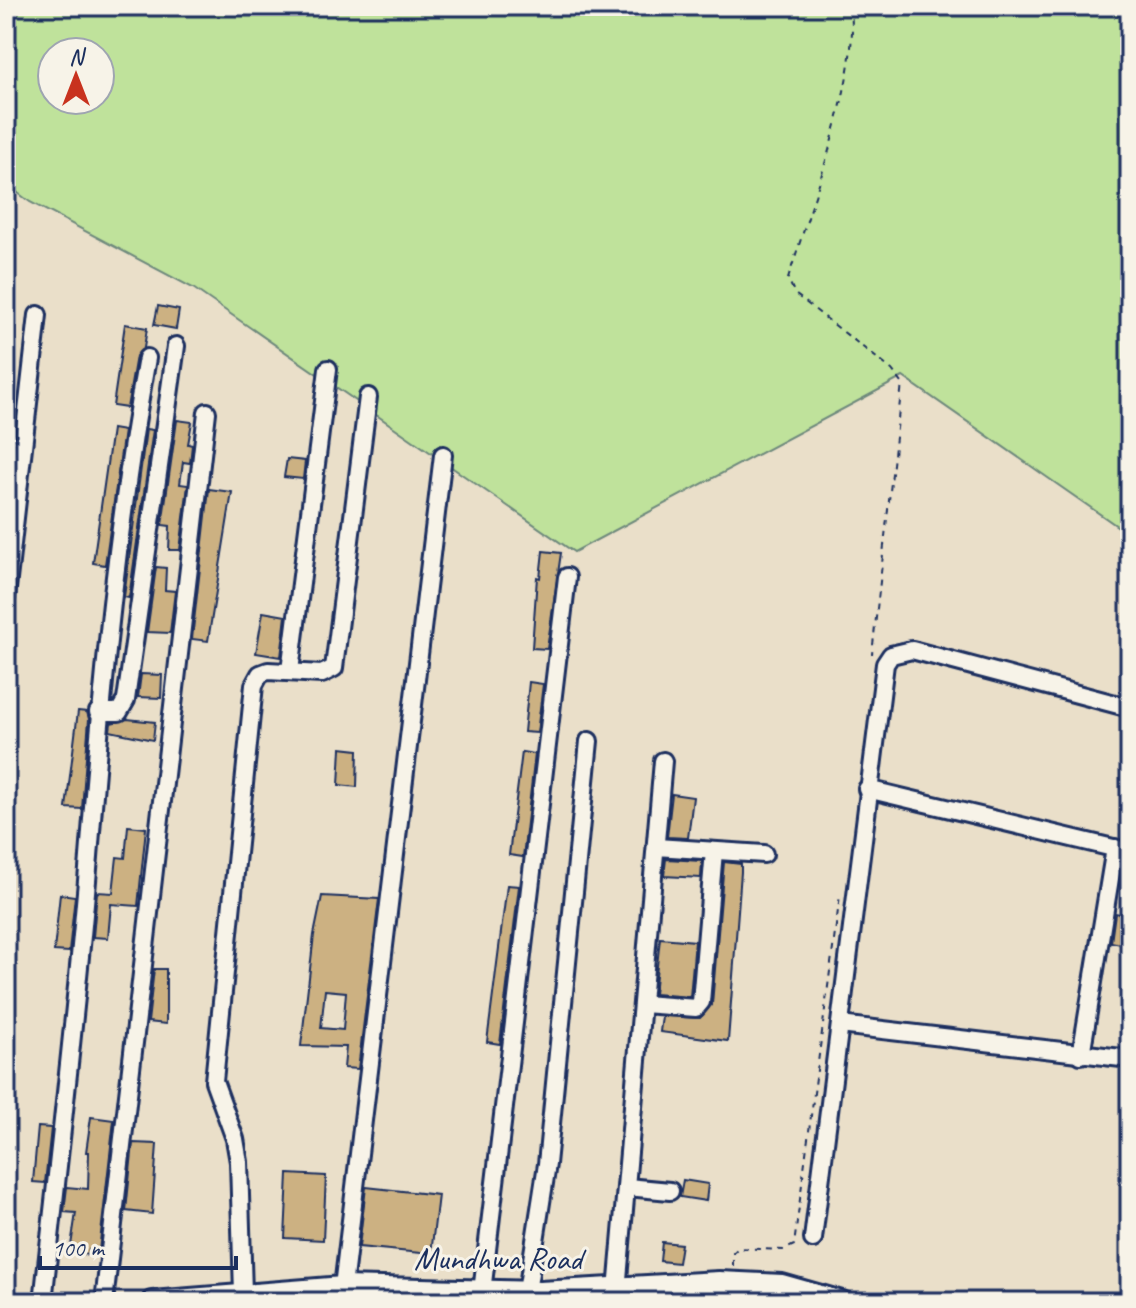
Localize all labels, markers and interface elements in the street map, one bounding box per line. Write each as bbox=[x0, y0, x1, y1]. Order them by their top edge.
north arrow bbox=[36, 36, 116, 116]
text: N bbox=[69, 43, 86, 71]
scale bar bbox=[40, 1220, 236, 1270]
text: 100 m bbox=[52, 1233, 106, 1263]
street label: Mundhwa Road bbox=[414, 1238, 587, 1279]

